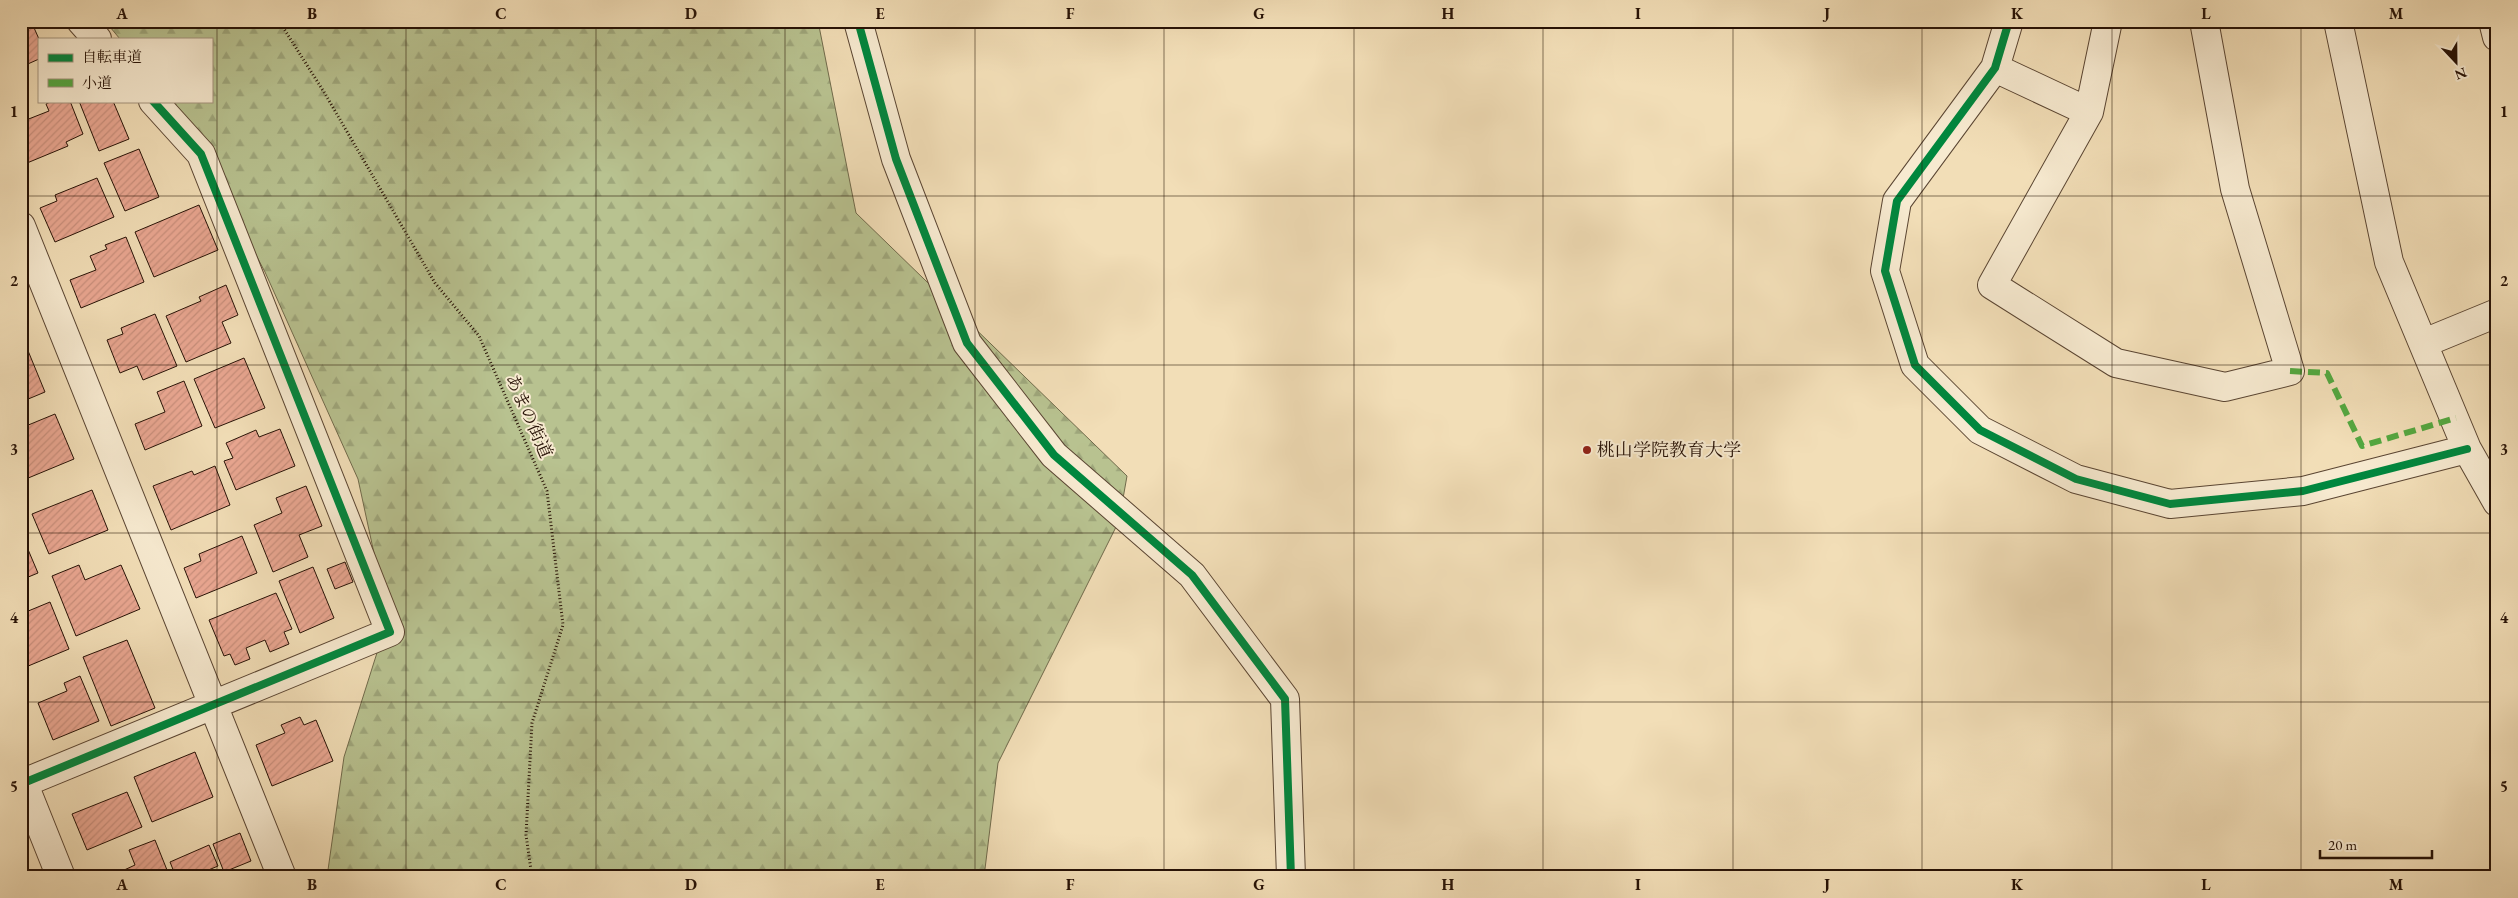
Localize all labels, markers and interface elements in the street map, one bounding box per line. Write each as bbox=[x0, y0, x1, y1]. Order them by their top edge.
text: A bbox=[115, 3, 128, 24]
text: B bbox=[307, 3, 317, 24]
text: C bbox=[495, 3, 507, 24]
text: D bbox=[685, 3, 697, 24]
text: E bbox=[875, 3, 885, 24]
text: F bbox=[1066, 3, 1075, 24]
text: G bbox=[1253, 3, 1265, 24]
text: H bbox=[1442, 3, 1455, 24]
text: I bbox=[1635, 3, 1641, 24]
text: J bbox=[1822, 3, 1830, 24]
text: K bbox=[2011, 3, 2024, 24]
text: L bbox=[2201, 3, 2211, 24]
text: M bbox=[2389, 3, 2404, 24]
legend bbox=[38, 38, 212, 102]
north arrow bbox=[2430, 38, 2480, 88]
text: 自転車道 bbox=[82, 47, 142, 66]
text: N bbox=[2452, 64, 2469, 85]
text: 小道 bbox=[82, 73, 112, 92]
text: 1 bbox=[10, 101, 18, 122]
text: 1 bbox=[2500, 101, 2508, 122]
text: 2 bbox=[10, 270, 19, 291]
text: 2 bbox=[2500, 270, 2509, 291]
street label: あまの街道 bbox=[501, 370, 558, 462]
place label: 桃山学院教育大学 bbox=[1597, 438, 1741, 461]
text: 3 bbox=[10, 439, 18, 460]
text: 3 bbox=[2500, 439, 2508, 460]
marker: 桃山学院教育大学 bbox=[1581, 444, 1593, 456]
text: 4 bbox=[10, 607, 19, 628]
text: 4 bbox=[2500, 607, 2509, 628]
text: 5 bbox=[10, 776, 18, 797]
text: 5 bbox=[2500, 776, 2508, 797]
scale bar bbox=[2320, 828, 2433, 860]
text: 20 m bbox=[2328, 835, 2357, 854]
text: A bbox=[115, 874, 128, 895]
text: B bbox=[307, 874, 317, 895]
text: C bbox=[495, 874, 507, 895]
text: D bbox=[685, 874, 697, 895]
text: E bbox=[875, 874, 885, 895]
text: F bbox=[1066, 874, 1075, 895]
text: G bbox=[1253, 874, 1265, 895]
text: H bbox=[1442, 874, 1455, 895]
text: I bbox=[1635, 874, 1641, 895]
text: J bbox=[1822, 874, 1830, 895]
text: K bbox=[2011, 874, 2024, 895]
text: L bbox=[2201, 874, 2211, 895]
text: M bbox=[2389, 874, 2404, 895]

